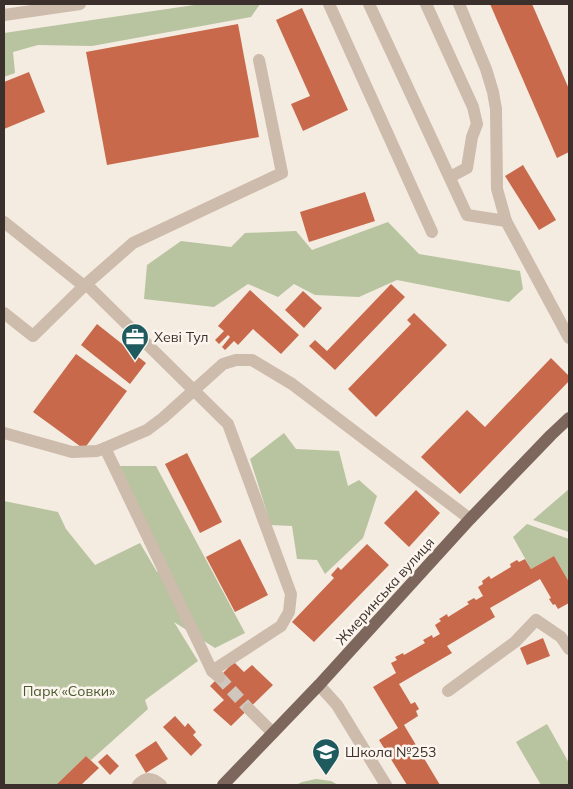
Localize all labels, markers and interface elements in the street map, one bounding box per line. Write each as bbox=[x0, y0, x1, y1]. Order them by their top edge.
office icon: Хеві Тул bbox=[120, 322, 150, 361]
place label: Хеві Тул bbox=[154, 328, 209, 346]
street label: Жмеринська вулиця bbox=[332, 533, 438, 649]
park label: Парк «Совки» bbox=[23, 682, 115, 700]
school or university icon: Школа №253 bbox=[311, 737, 341, 776]
place label: Школа №253 bbox=[345, 743, 437, 761]

